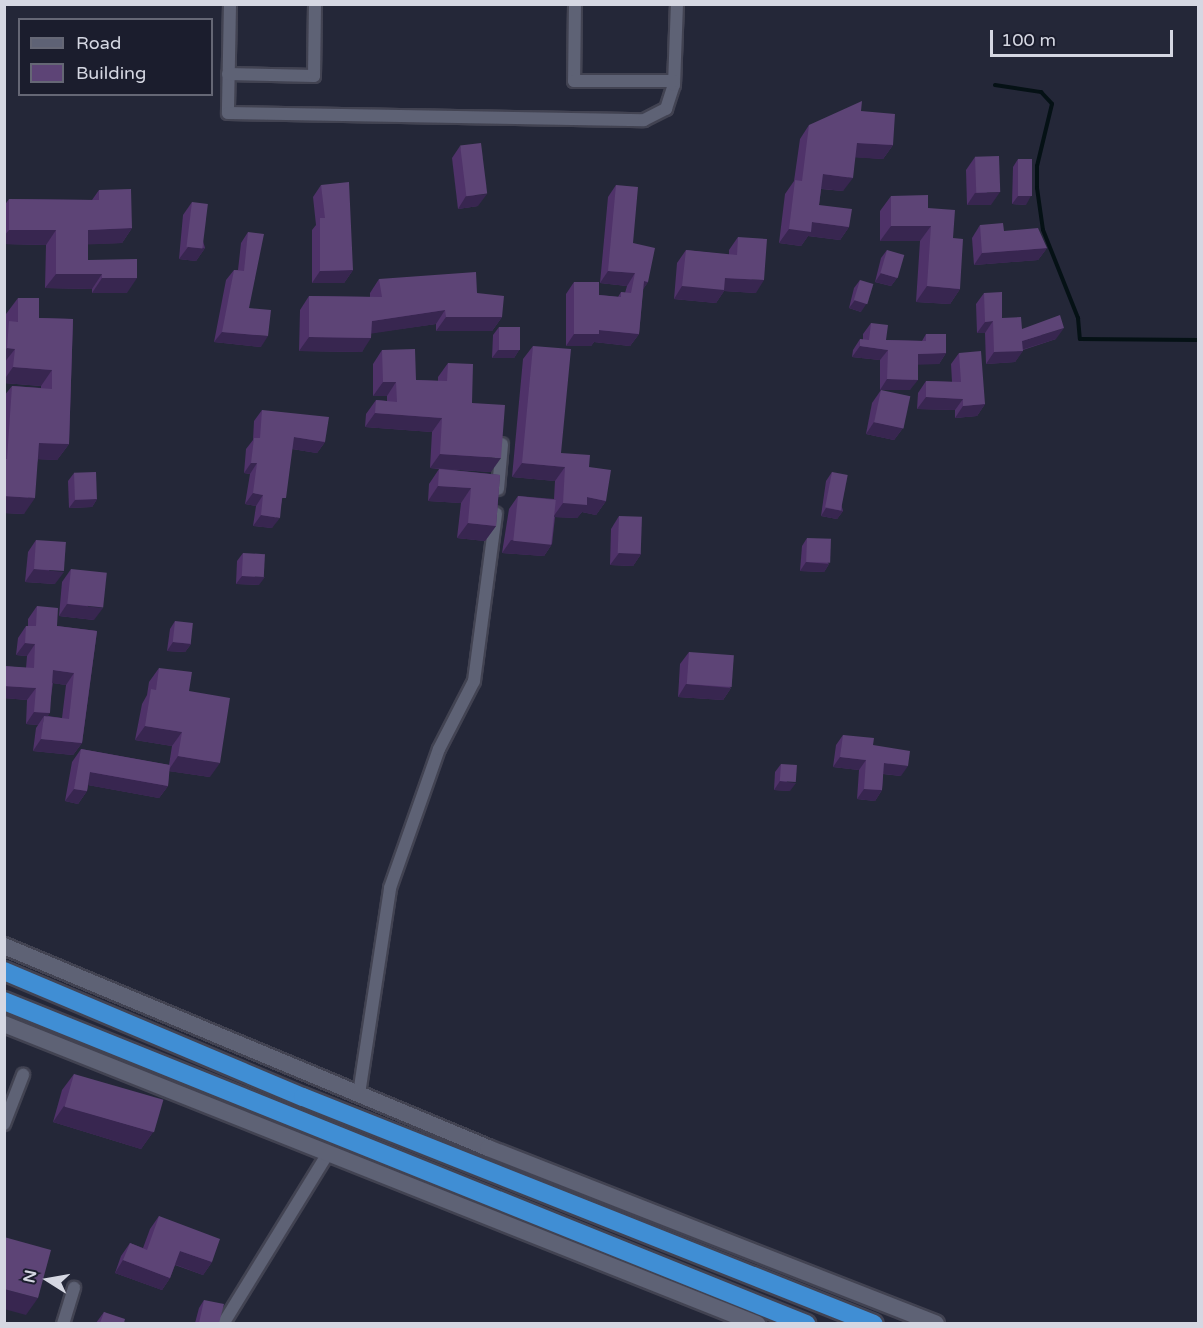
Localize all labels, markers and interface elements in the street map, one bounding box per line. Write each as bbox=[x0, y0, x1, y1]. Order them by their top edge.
legend bbox=[18, 18, 213, 96]
scale bar bbox=[993, 18, 1176, 56]
text: 100 m bbox=[1001, 29, 1056, 51]
text: Road bbox=[76, 32, 121, 54]
text: Building bbox=[76, 62, 146, 84]
north arrow bbox=[18, 1250, 78, 1310]
text: N bbox=[19, 1268, 41, 1285]

